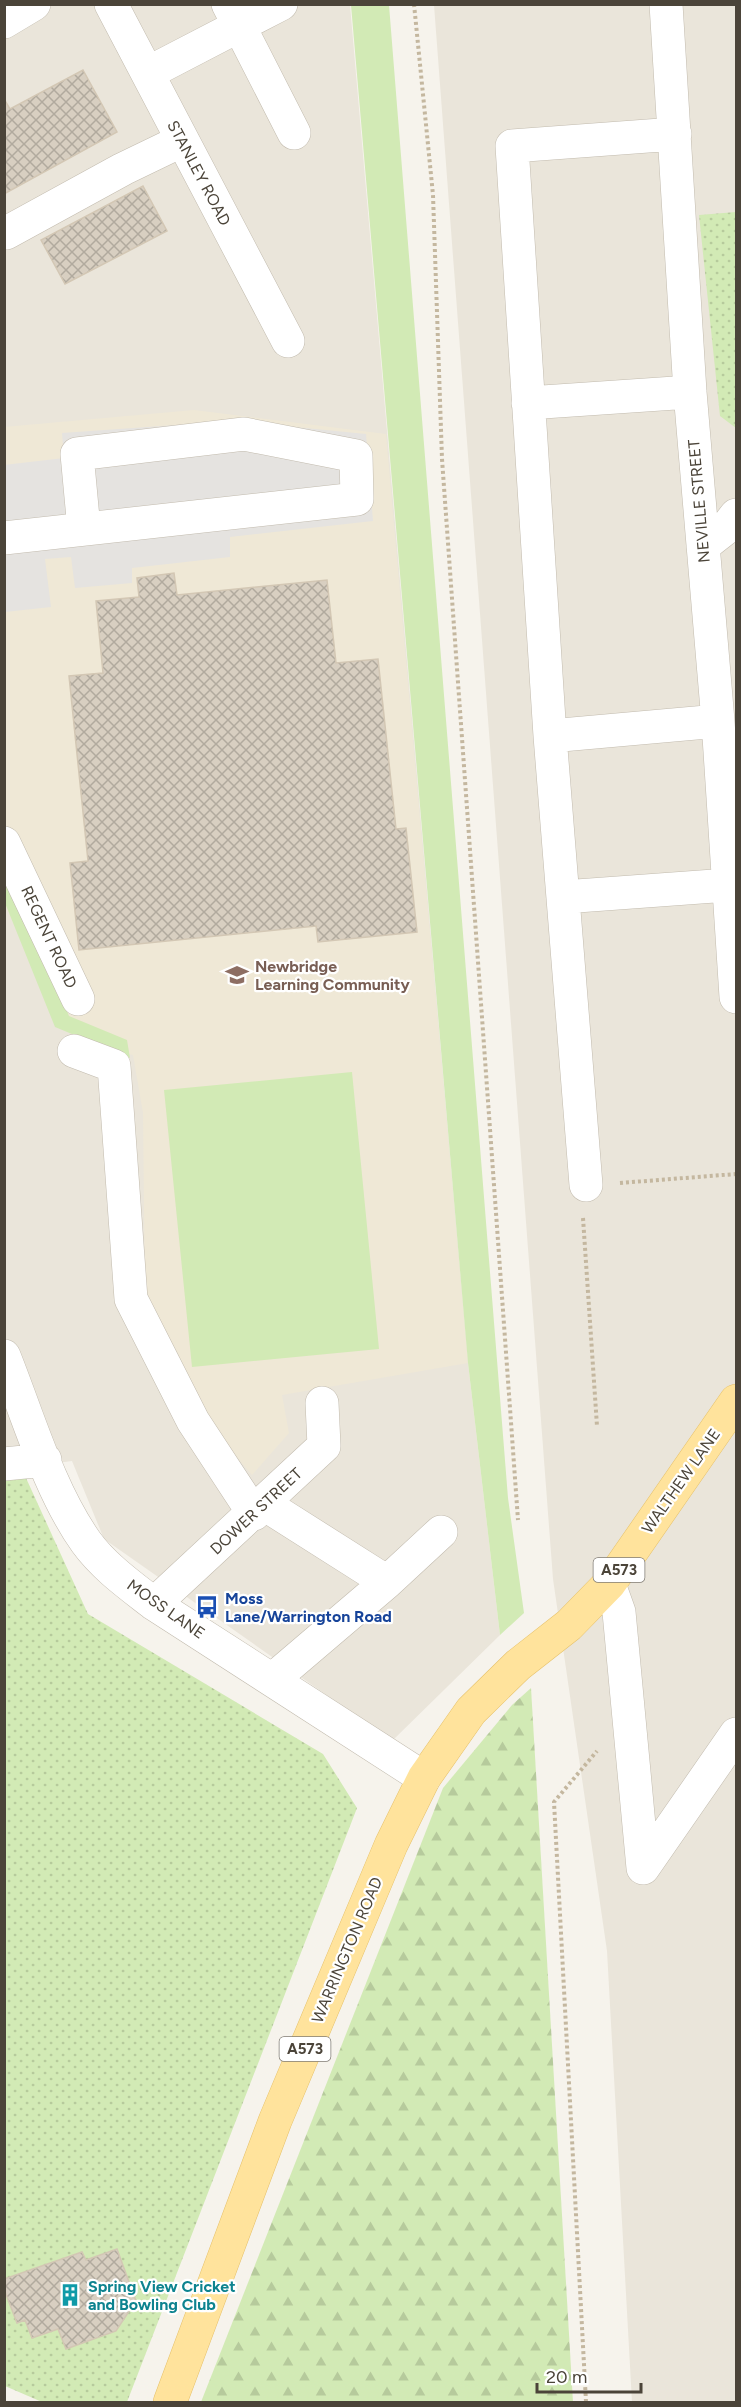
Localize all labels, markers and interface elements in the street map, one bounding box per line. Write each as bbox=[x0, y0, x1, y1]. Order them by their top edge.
street label: STANLEY ROAD bbox=[163, 117, 235, 229]
street label: NEVILLE STREET bbox=[684, 438, 714, 563]
street label: REGENT ROAD bbox=[17, 883, 81, 991]
place label: Newbridge Learning Community bbox=[255, 957, 410, 994]
school or university icon: Newbridge Learning Community bbox=[224, 962, 250, 988]
street label: WALTHEW LANE bbox=[638, 1425, 724, 1537]
street label: DOWER STREET bbox=[206, 1464, 306, 1558]
road number: A573 bbox=[594, 1558, 644, 1582]
street label: MOSS LANE bbox=[123, 1575, 209, 1643]
place label: Moss Lane/Warrington Road bbox=[225, 1589, 392, 1626]
bus stop icon: Moss Lane/Warrington Road bbox=[194, 1594, 220, 1620]
street label: WARRINGTON ROAD bbox=[308, 1874, 386, 2026]
road number: A573 bbox=[280, 2037, 330, 2061]
place label: Spring View Cricket and Bowling Club bbox=[88, 2277, 236, 2314]
building icon: Spring View Cricket and Bowling Club bbox=[57, 2282, 83, 2308]
scale bar bbox=[537, 2356, 640, 2394]
text: 20 m bbox=[546, 2366, 587, 2388]

